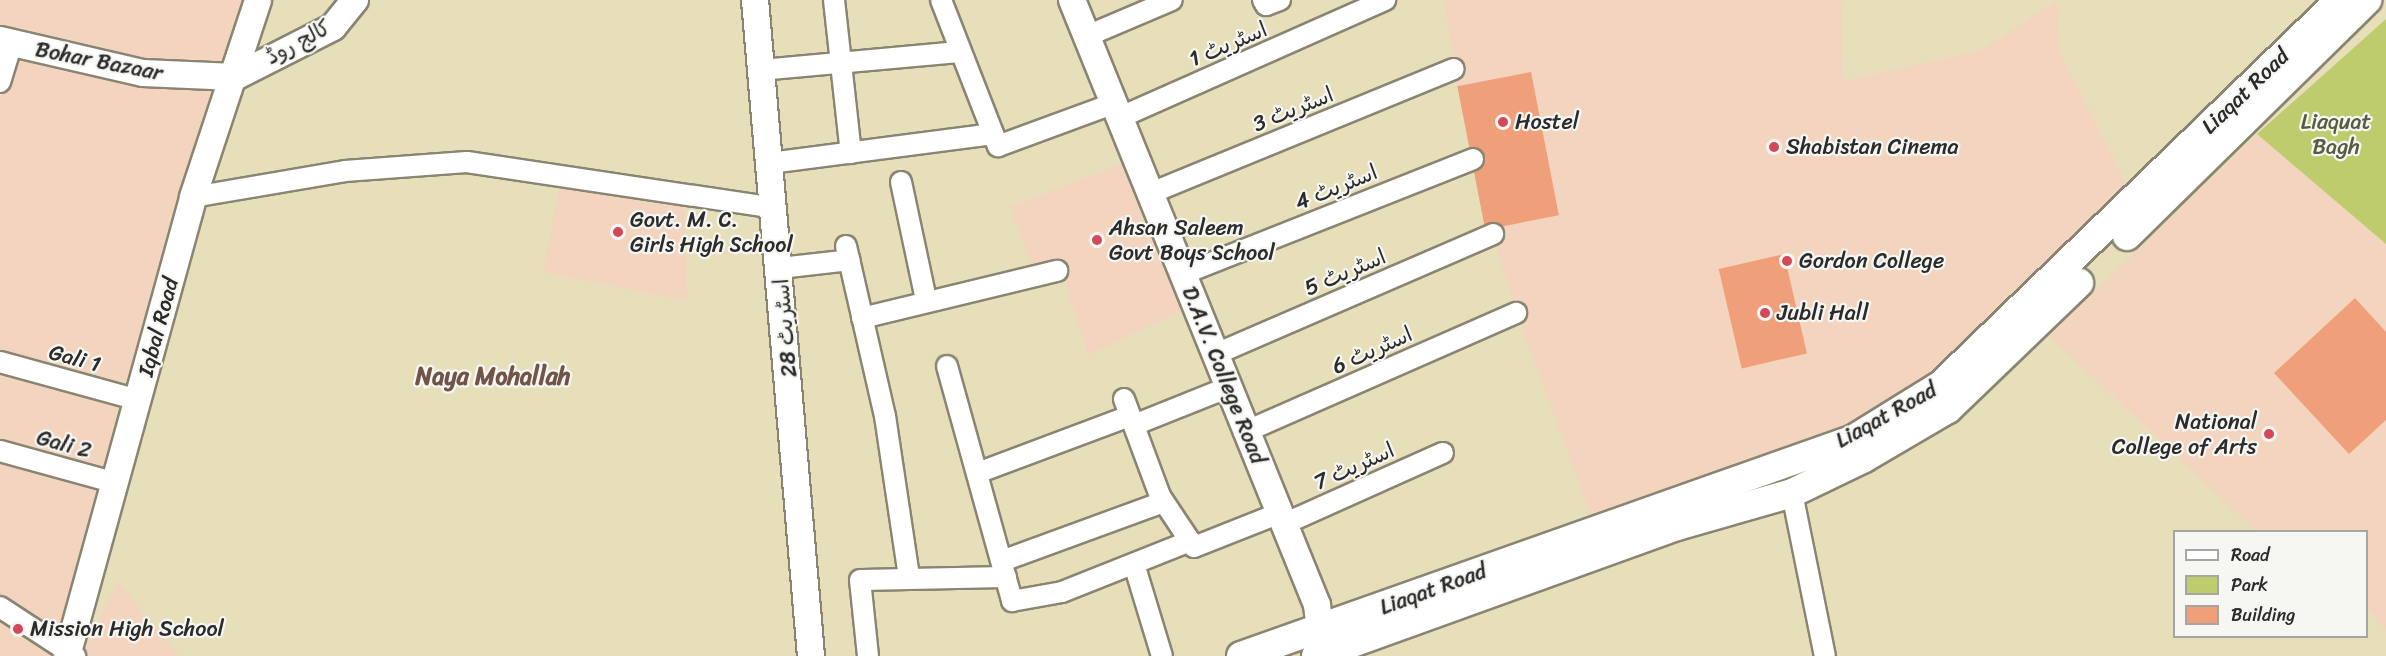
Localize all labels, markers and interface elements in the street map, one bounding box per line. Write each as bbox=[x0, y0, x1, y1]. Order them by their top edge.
street label: کالج روڈ bbox=[261, 14, 335, 70]
street label: اسٹریٹ 1 bbox=[1185, 16, 1271, 72]
street label: Bohar Bazaar bbox=[33, 36, 165, 86]
street label: Liaqat Road bbox=[2196, 43, 2294, 139]
street label: اسٹریٹ 3 bbox=[1249, 81, 1337, 137]
park label: Liaquat Bagh bbox=[2301, 108, 2371, 160]
place label: Hostel bbox=[1515, 109, 1579, 135]
marker: Hostel bbox=[1496, 115, 1510, 129]
place label: Shabistan Cinema bbox=[1786, 134, 1958, 160]
marker: Shabistan Cinema bbox=[1767, 140, 1781, 154]
street label: اسٹریٹ 4 bbox=[1291, 159, 1381, 215]
place label: Govt. M. C. Girls High School bbox=[630, 206, 795, 258]
place label: Ahsan Saleem Govt Boys School bbox=[1109, 214, 1277, 266]
marker: Govt. M. C. Girls High School bbox=[611, 225, 625, 239]
marker: Ahsan Saleem Govt Boys School bbox=[1090, 233, 1104, 247]
street label: اسٹریٹ 5 bbox=[1300, 243, 1390, 301]
place label: Gordon College bbox=[1799, 248, 1944, 274]
marker: Gordon College bbox=[1780, 254, 1794, 268]
street label: Iqbal Road bbox=[132, 275, 184, 379]
street label: اسٹریٹ 28 bbox=[768, 278, 802, 378]
street label: D.A.V. College Road bbox=[1176, 282, 1272, 468]
place label: Jubli Hall bbox=[1777, 300, 1868, 326]
marker: Jubli Hall bbox=[1758, 306, 1772, 320]
street label: اسٹریٹ 6 bbox=[1328, 321, 1416, 379]
street label: Gali 1 bbox=[46, 338, 104, 378]
district label: Naya Mohallah bbox=[416, 363, 570, 391]
street label: Liaqat Road bbox=[1831, 376, 1941, 454]
place label: National College of Arts bbox=[2112, 408, 2257, 460]
street label: Gali 2 bbox=[34, 424, 94, 464]
marker: National College of Arts bbox=[2262, 427, 2276, 441]
street label: اسٹریٹ 7 bbox=[1310, 437, 1398, 495]
legend bbox=[2173, 530, 2368, 638]
text: Road bbox=[2231, 539, 2270, 571]
street label: Liaqat Road bbox=[1376, 558, 1490, 620]
text: Park bbox=[2231, 569, 2268, 601]
text: Building bbox=[2231, 599, 2295, 631]
place label: Mission High School bbox=[30, 616, 224, 642]
marker: Mission High School bbox=[11, 622, 25, 636]

